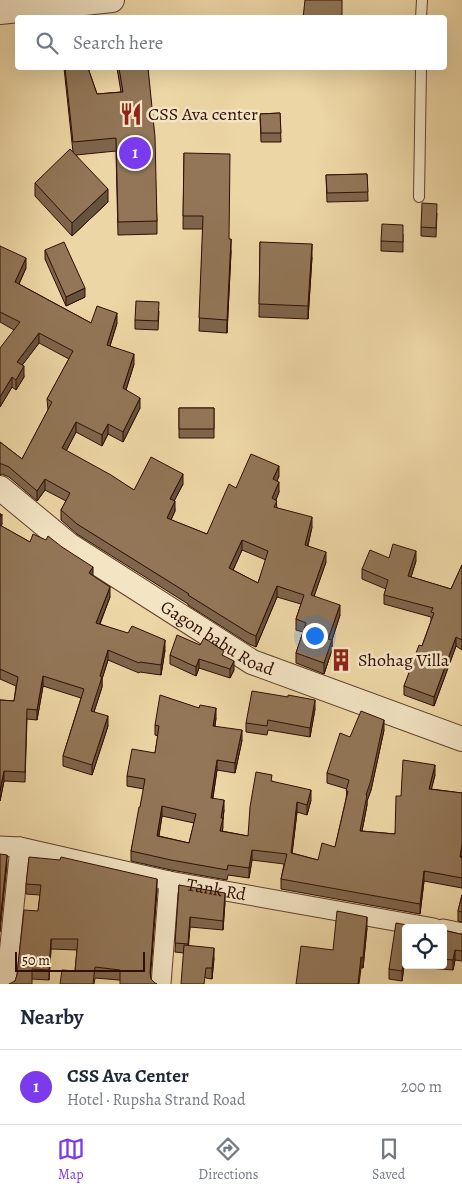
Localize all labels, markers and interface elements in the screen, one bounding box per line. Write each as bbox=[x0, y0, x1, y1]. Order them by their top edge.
search box bbox=[15, 15, 447, 70]
icon: search bbox=[33, 29, 61, 57]
text: Search here bbox=[73, 30, 163, 56]
restaurant icon: CSS Ava center bbox=[118, 101, 144, 127]
place label: CSS Ava center bbox=[148, 102, 258, 126]
pin: 1 bbox=[119, 134, 151, 172]
street label: Gagon babu Road bbox=[156, 595, 278, 681]
your location bbox=[302, 623, 328, 649]
building icon: Shohag Villa bbox=[328, 647, 354, 673]
place label: Shohag Villa bbox=[358, 648, 450, 672]
street label: Tank Rd bbox=[185, 872, 248, 907]
map controls bbox=[402, 924, 447, 969]
button: locate bbox=[402, 924, 447, 969]
scale bar bbox=[15, 949, 145, 972]
text: 50 m bbox=[22, 951, 50, 970]
text: Nearby bbox=[20, 1003, 83, 1031]
text: CSS Ava Center bbox=[67, 1063, 189, 1089]
text: 1 bbox=[33, 1076, 39, 1098]
text: 200 m bbox=[401, 1076, 442, 1098]
text: Hotel · Rupsha Strand Road bbox=[67, 1089, 246, 1111]
tab: Map bbox=[57, 1135, 85, 1184]
tab: Directions bbox=[198, 1135, 258, 1184]
tab: Saved bbox=[372, 1135, 405, 1184]

